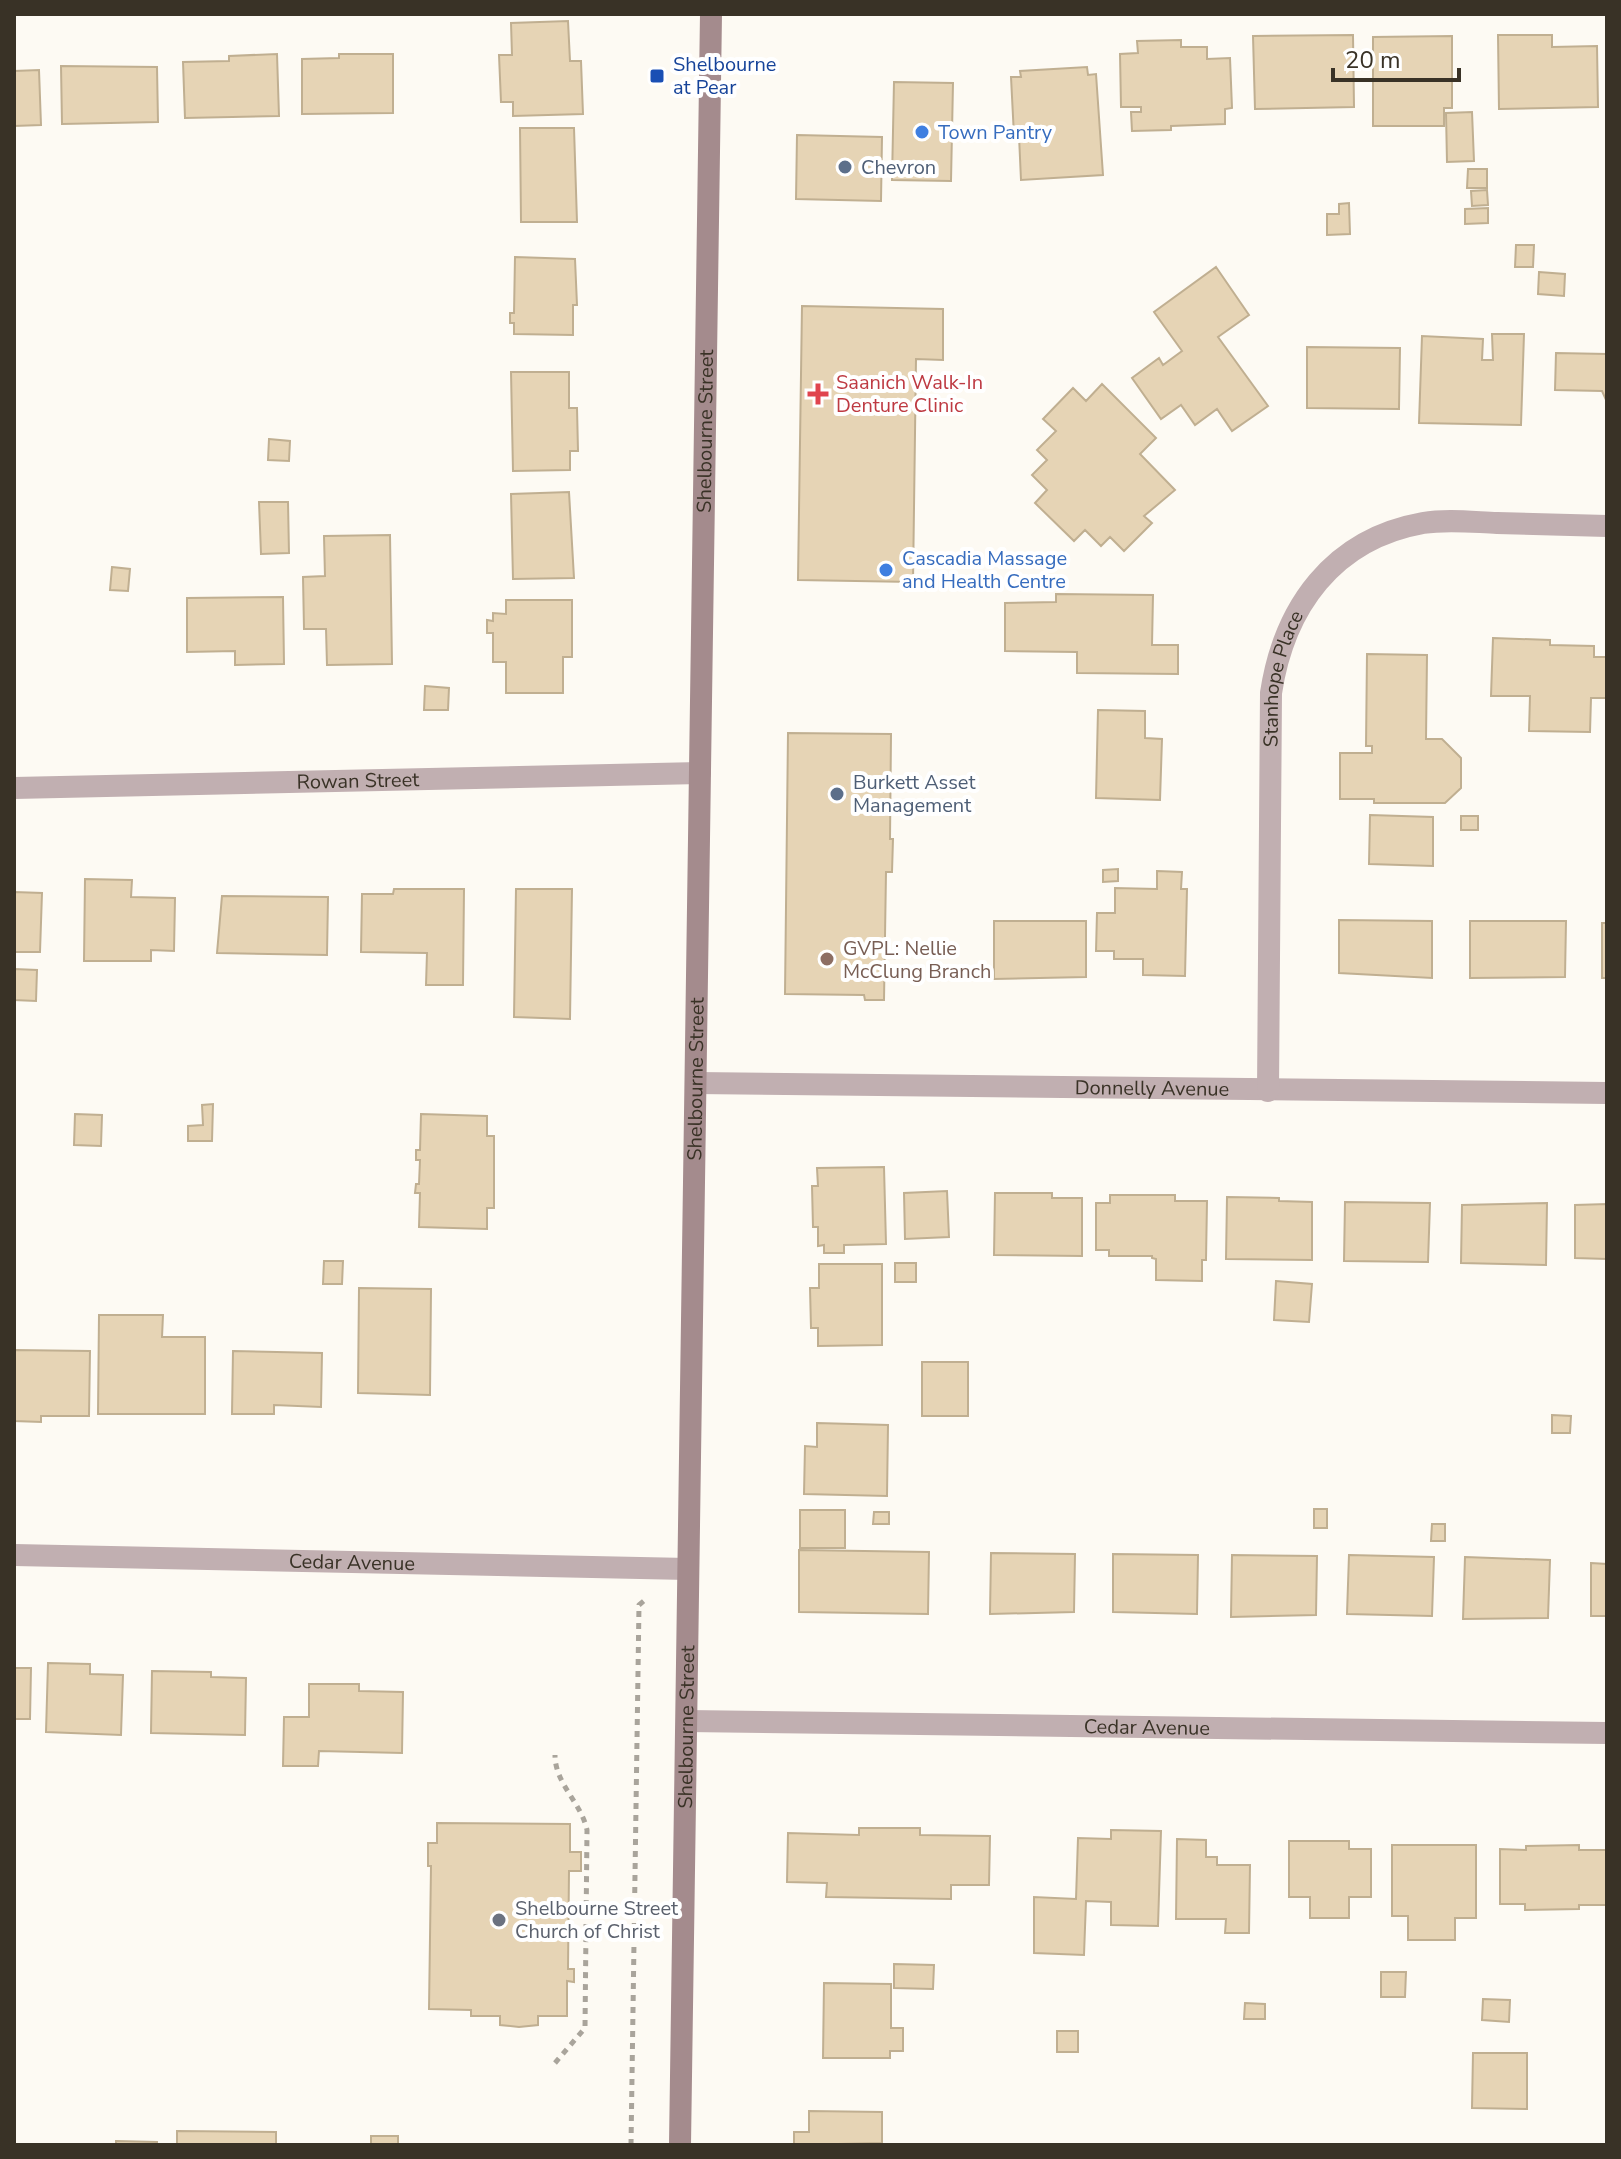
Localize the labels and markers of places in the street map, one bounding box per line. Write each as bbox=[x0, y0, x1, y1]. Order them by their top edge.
place label: Shelbourne at Pear bbox=[673, 51, 776, 101]
marker: Shelbourne at Pear bbox=[648, 67, 666, 85]
place label: Town Pantry bbox=[938, 119, 1053, 146]
marker: Town Pantry bbox=[913, 123, 931, 141]
place label: Chevron bbox=[861, 154, 936, 181]
marker: Chevron bbox=[836, 158, 854, 176]
place label: Saanich Walk-In Denture Clinic bbox=[836, 369, 983, 419]
marker: Saanich Walk-In Denture Clinic bbox=[807, 383, 829, 405]
place label: Cascadia Massage and Health Centre bbox=[902, 545, 1067, 595]
marker: Cascadia Massage and Health Centre bbox=[877, 561, 895, 579]
place label: Burkett Asset Management bbox=[853, 769, 976, 819]
marker: Burkett Asset Management bbox=[828, 785, 846, 803]
place label: GVPL: Nellie McClung Branch bbox=[843, 935, 991, 985]
marker: GVPL: Nellie McClung Branch bbox=[818, 950, 836, 968]
place label: Shelbourne Street Church of Christ bbox=[515, 1895, 679, 1945]
marker: Shelbourne Street Church of Christ bbox=[490, 1911, 508, 1929]

